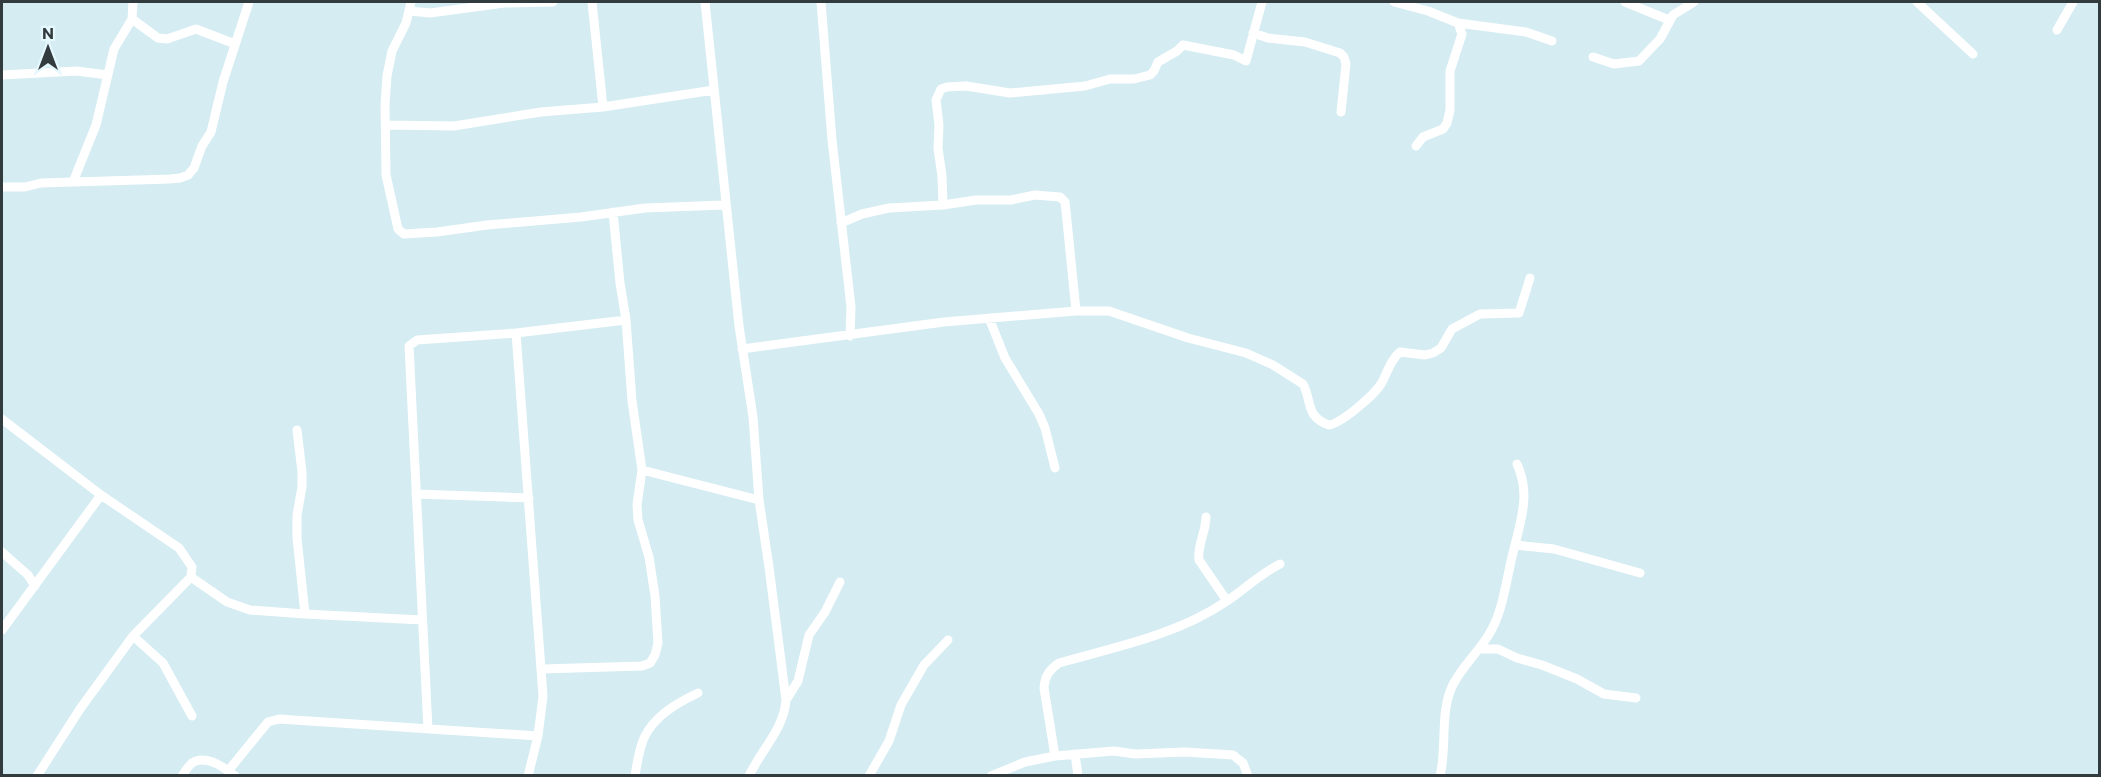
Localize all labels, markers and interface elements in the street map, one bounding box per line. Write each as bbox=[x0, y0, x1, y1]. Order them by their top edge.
north arrow bbox=[18, 18, 78, 78]
text: N bbox=[42, 23, 54, 42]

